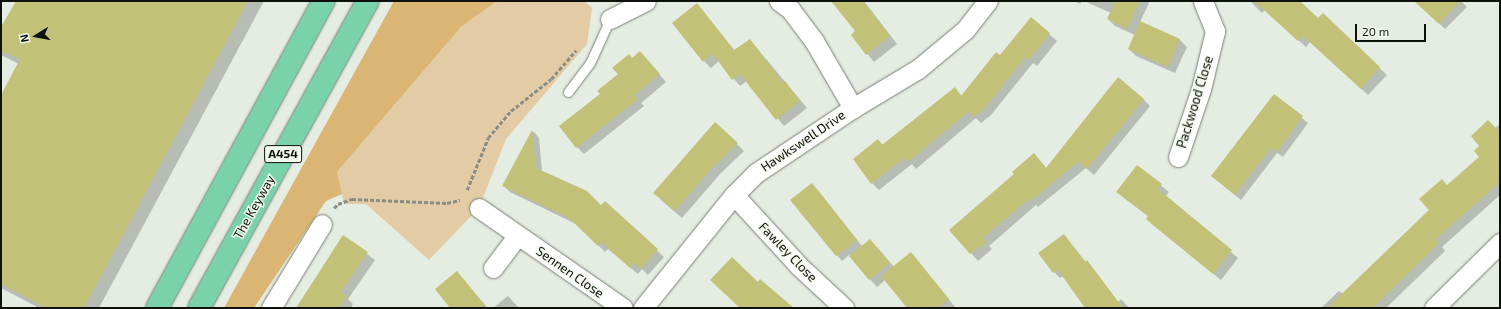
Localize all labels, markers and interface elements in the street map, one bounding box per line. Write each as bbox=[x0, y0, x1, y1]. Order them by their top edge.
north arrow bbox=[16, 16, 56, 56]
scale bar bbox=[1357, 16, 1428, 42]
text: 20 m bbox=[1362, 24, 1389, 38]
text: N bbox=[17, 33, 31, 44]
street label: Packwood Close bbox=[1174, 54, 1216, 150]
street label: Hawkswell Drive bbox=[758, 107, 848, 175]
road number: A454 bbox=[264, 144, 302, 164]
street label: The Keyway bbox=[230, 172, 278, 242]
street label: Fawley Close bbox=[756, 219, 820, 285]
street label: Sennen Close bbox=[533, 243, 607, 301]

